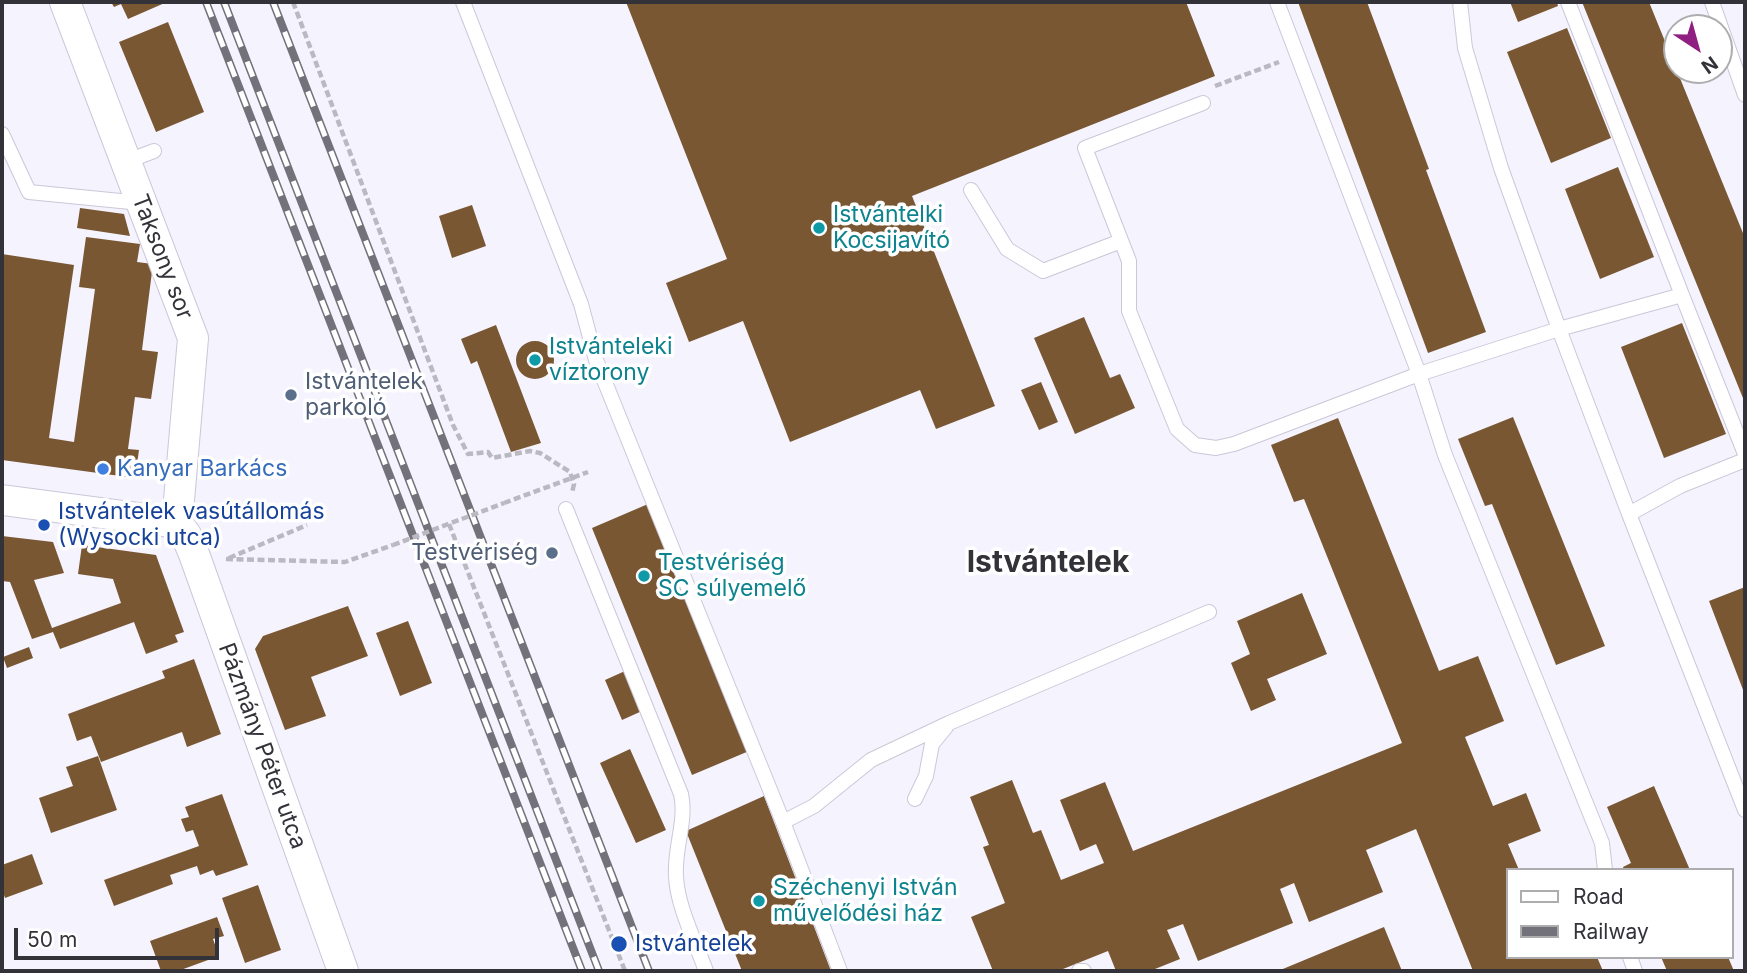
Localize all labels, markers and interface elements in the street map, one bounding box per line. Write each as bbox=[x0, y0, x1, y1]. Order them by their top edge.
north arrow bbox=[1663, 14, 1733, 84]
text: N bbox=[1697, 51, 1722, 78]
street label: Taksony sor bbox=[125, 190, 199, 324]
place label: Istvántelki Kocsijavító bbox=[833, 201, 950, 255]
marker: Istvántelki Kocsijavító bbox=[811, 220, 827, 236]
place label: Istvánteleki víztorony bbox=[549, 333, 672, 387]
marker: Istvánteleki víztorony bbox=[527, 352, 543, 368]
place label: Istvántelek parkoló bbox=[305, 368, 423, 422]
marker: Istvántelek parkoló bbox=[283, 387, 299, 403]
place label: Kanyar Barkács bbox=[117, 455, 287, 483]
marker: Kanyar Barkács bbox=[95, 461, 111, 477]
place label: Istvántelek vasútállomás (Wysocki utca) bbox=[58, 498, 325, 552]
marker: Istvántelek vasútállomás (Wysocki utca) bbox=[36, 517, 52, 533]
place label: Testvériség bbox=[411, 539, 538, 567]
marker: Testvériség bbox=[544, 545, 560, 561]
district label: Istvántelek bbox=[967, 545, 1129, 581]
place label: Testvériség SC súlyemelő bbox=[658, 549, 806, 603]
marker: Testvériség SC súlyemelő bbox=[636, 568, 652, 584]
street label: Pázmány Péter utca bbox=[212, 639, 312, 853]
legend bbox=[1506, 868, 1733, 959]
place label: Széchenyi István művelődési ház bbox=[773, 874, 958, 928]
text: Road bbox=[1573, 884, 1624, 909]
marker: Széchenyi István művelődési ház bbox=[751, 893, 767, 909]
scale bar bbox=[18, 914, 222, 958]
text: Railway bbox=[1573, 919, 1649, 944]
text: 50 m bbox=[27, 927, 77, 952]
place label: Istvántelek bbox=[635, 930, 753, 958]
marker: Istvántelek bbox=[609, 934, 629, 954]

